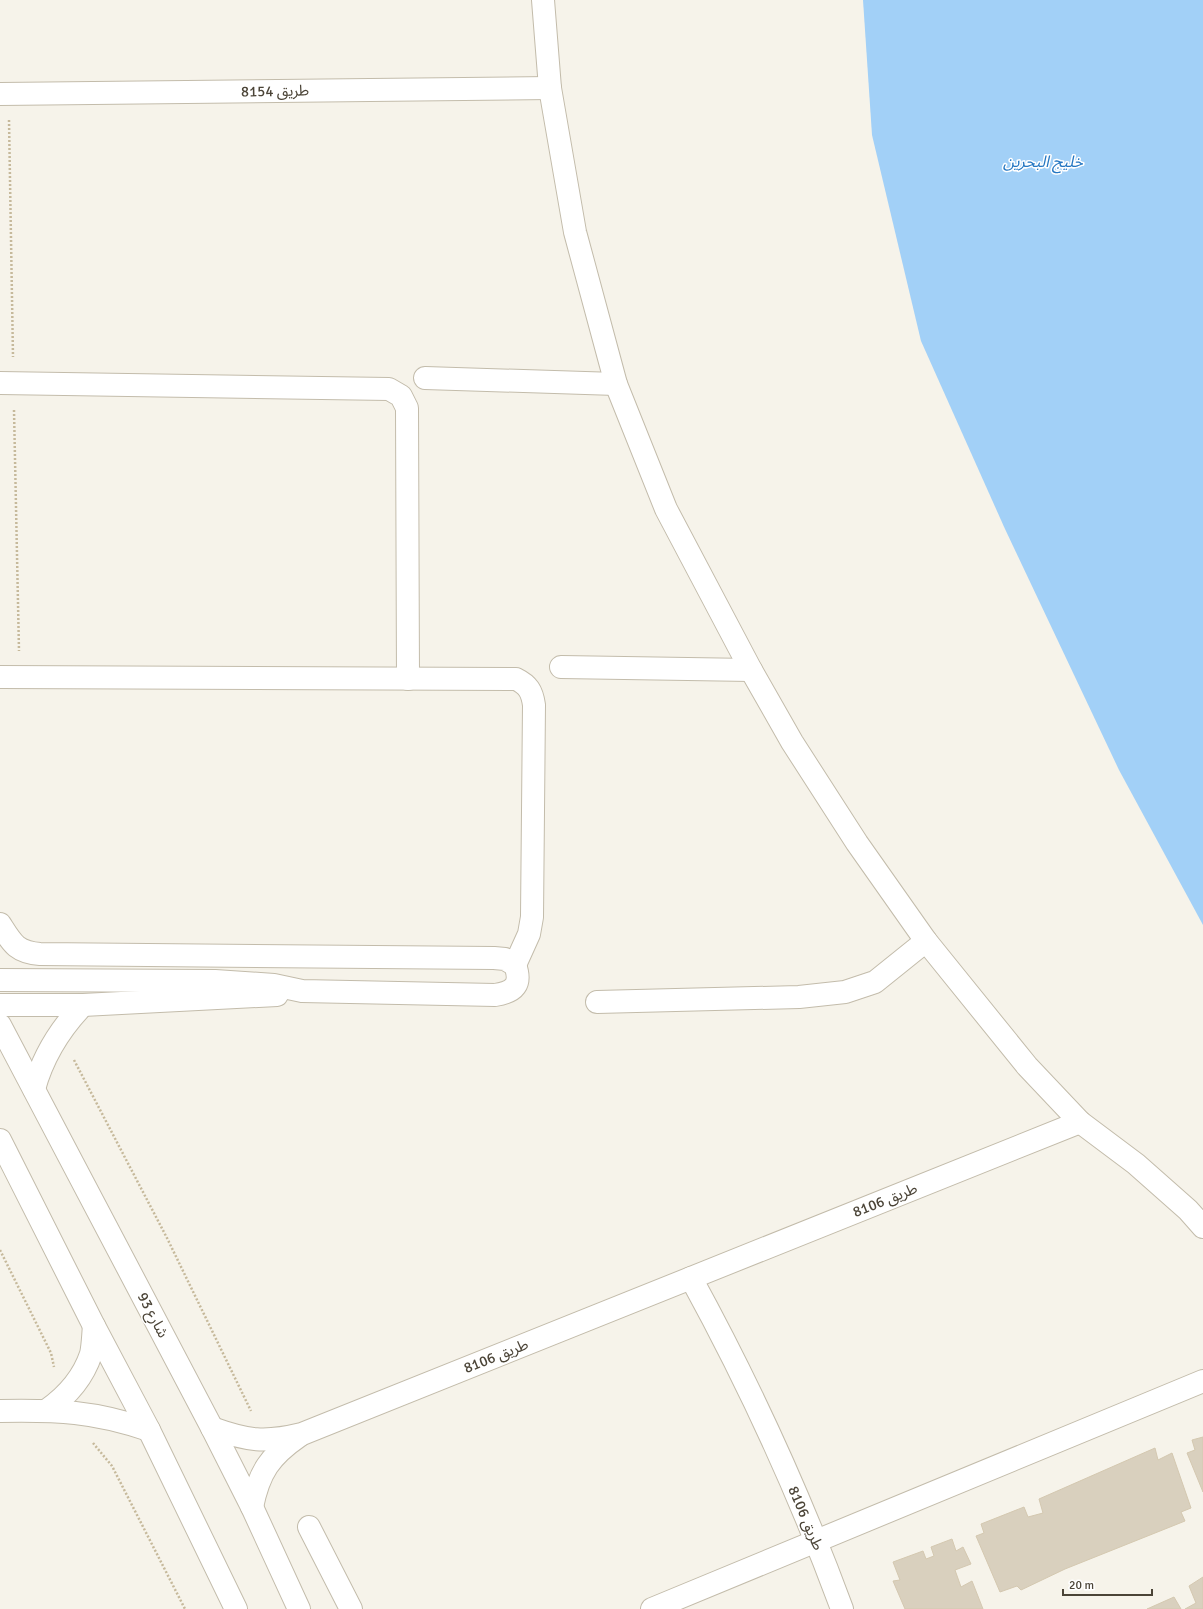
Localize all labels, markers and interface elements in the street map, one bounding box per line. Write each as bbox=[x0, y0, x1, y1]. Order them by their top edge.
street label: طريق 8154 bbox=[241, 81, 309, 102]
water label: خليج البحرين bbox=[1003, 152, 1084, 174]
street label: طريق 8106 bbox=[850, 1179, 920, 1222]
street label: شارع 93 bbox=[131, 1289, 172, 1342]
street label: طريق 8106 bbox=[461, 1335, 531, 1378]
street label: طريق 8106 bbox=[784, 1483, 828, 1553]
scale bar bbox=[1063, 1571, 1152, 1597]
text: 20 m bbox=[1069, 1578, 1094, 1593]

